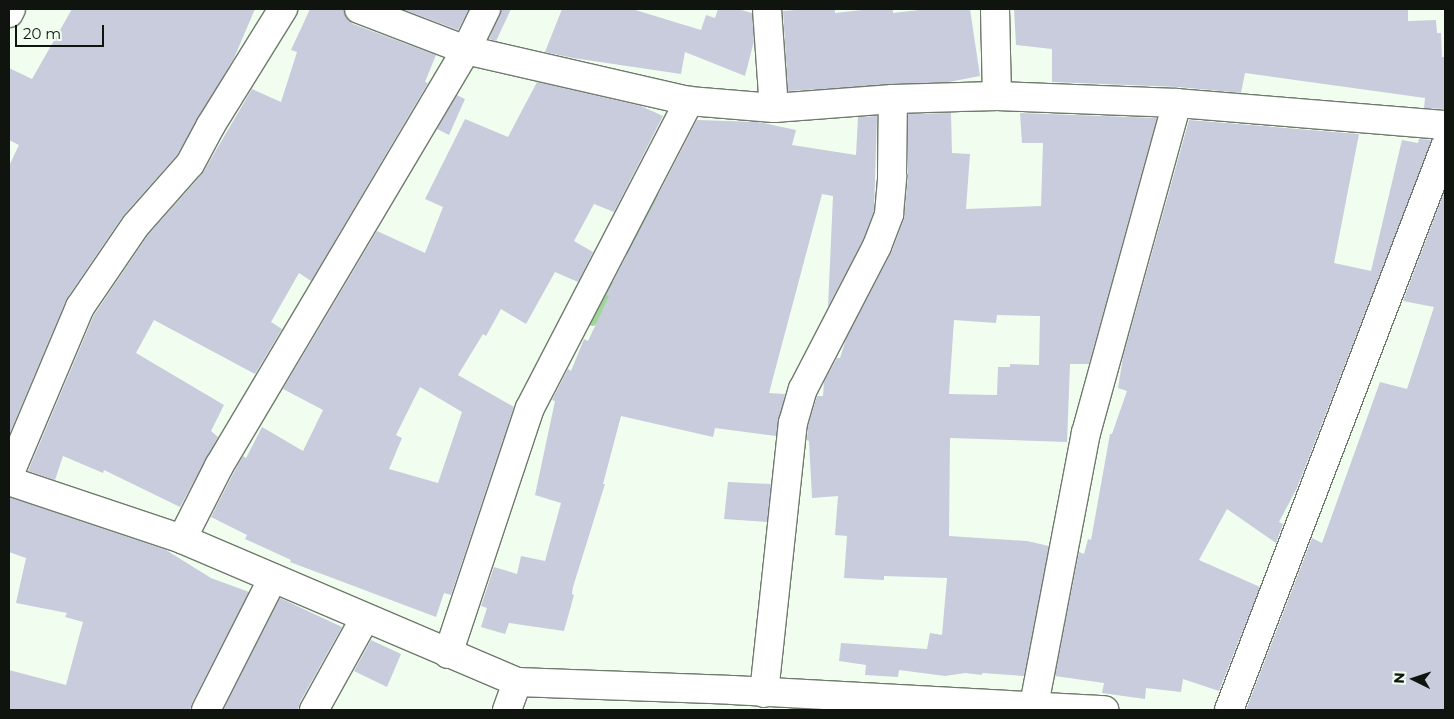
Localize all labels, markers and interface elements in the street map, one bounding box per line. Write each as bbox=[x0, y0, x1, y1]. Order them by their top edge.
scale bar bbox=[18, 15, 106, 47]
text: 20 m bbox=[23, 24, 61, 43]
north arrow bbox=[1389, 654, 1439, 704]
text: N bbox=[1390, 672, 1408, 684]

